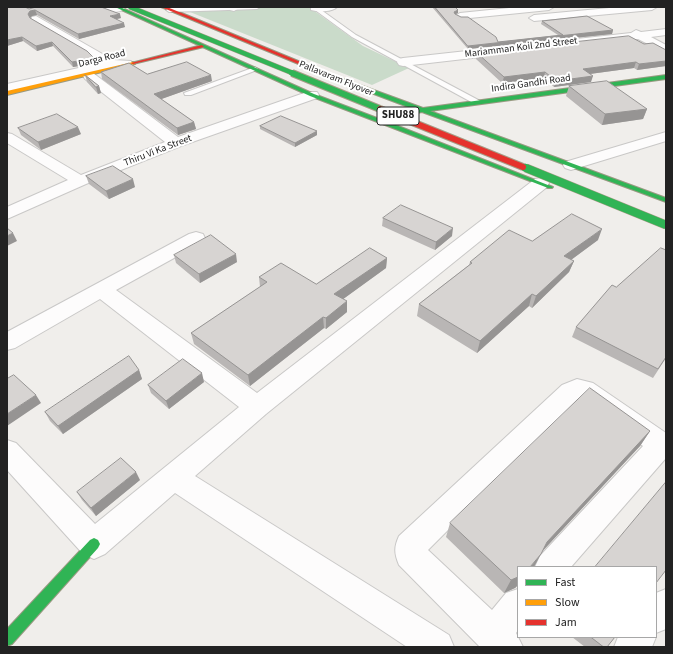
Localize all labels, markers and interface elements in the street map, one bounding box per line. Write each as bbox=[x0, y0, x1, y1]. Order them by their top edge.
street label: Mariamman Koil 2nd Street bbox=[464, 35, 578, 61]
street label: Darga Road bbox=[77, 47, 127, 71]
street label: Pallavaram Flyover bbox=[297, 59, 375, 99]
street label: Indira Gandhi Road bbox=[491, 72, 571, 96]
road number: SHU88 bbox=[377, 107, 419, 125]
street label: Thiru Vi Ka Street bbox=[122, 133, 194, 169]
legend bbox=[517, 566, 657, 638]
text: Fast bbox=[555, 574, 575, 591]
text: Slow bbox=[555, 594, 580, 611]
text: Jam bbox=[555, 614, 577, 631]

